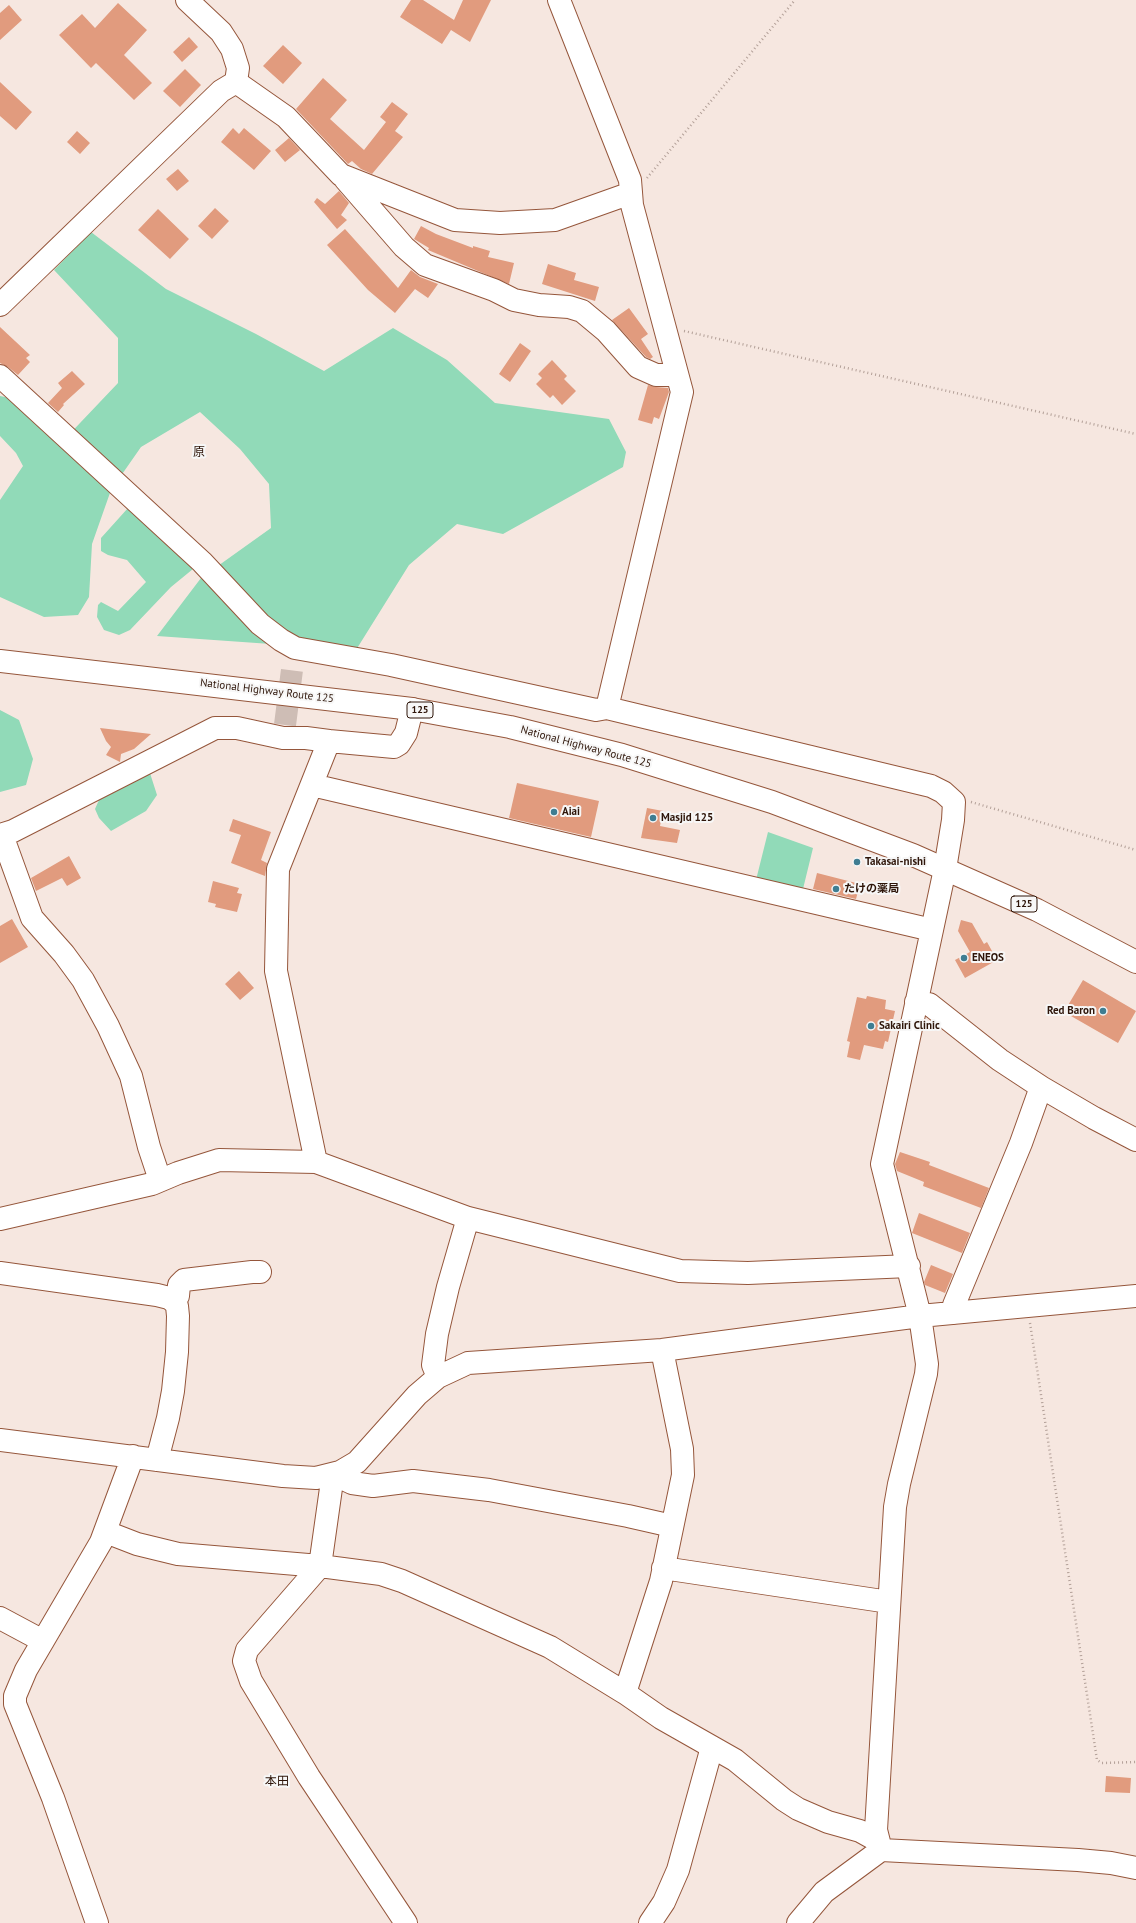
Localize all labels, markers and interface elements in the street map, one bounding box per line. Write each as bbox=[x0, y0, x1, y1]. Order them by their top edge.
district label: 原 bbox=[193, 446, 205, 460]
street label: National Highway Route 125 bbox=[199, 676, 335, 706]
road number: 125 bbox=[407, 702, 433, 718]
street label: National Highway Route 125 bbox=[519, 723, 653, 771]
place label: Aiai bbox=[562, 805, 580, 819]
marker: Aiai bbox=[549, 807, 559, 817]
place label: Masjid 125 bbox=[661, 811, 713, 825]
marker: Masjid 125 bbox=[648, 813, 658, 823]
place label: Takasai-nishi bbox=[865, 855, 926, 869]
marker: Takasai-nishi bbox=[852, 857, 862, 867]
place label: たけの薬局 bbox=[844, 882, 899, 896]
marker: たけの薬局 bbox=[831, 884, 841, 894]
road number: 125 bbox=[1011, 896, 1037, 912]
place label: ENEOS bbox=[972, 951, 1004, 965]
marker: ENEOS bbox=[959, 953, 969, 963]
place label: Red Baron bbox=[1047, 1004, 1095, 1018]
marker: Red Baron bbox=[1098, 1006, 1108, 1016]
place label: Sakairi Clinic bbox=[879, 1019, 940, 1033]
marker: Sakairi Clinic bbox=[866, 1021, 876, 1031]
district label: 本田 bbox=[265, 1775, 289, 1789]

